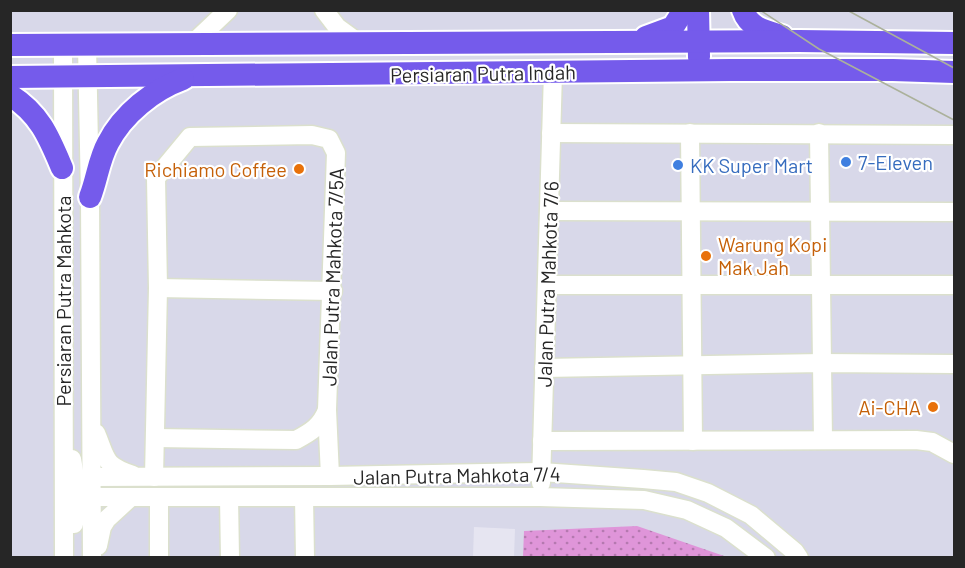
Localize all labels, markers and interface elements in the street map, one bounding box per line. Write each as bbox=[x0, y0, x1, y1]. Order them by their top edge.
street label: Persiaran Putra Indah bbox=[390, 59, 576, 87]
place label: 7-Eleven bbox=[858, 150, 933, 174]
place label: KK Super Mart bbox=[690, 153, 813, 177]
marker: 7-Eleven bbox=[839, 155, 853, 169]
place label: Richiamo Coffee bbox=[144, 157, 287, 181]
marker: KK Super Mart bbox=[671, 158, 685, 172]
marker: Richiamo Coffee bbox=[292, 162, 306, 176]
street label: Jalan Putra Mahkota 7/5A bbox=[316, 167, 348, 387]
street label: Jalan Putra Mahkota 7/6 bbox=[531, 180, 563, 388]
street label: Persiaran Putra Mahkota bbox=[51, 195, 75, 407]
place label: Warung Kopi Mak Jah bbox=[718, 232, 827, 279]
marker: Warung Kopi Mak Jah bbox=[699, 249, 713, 263]
place label: Ai-CHA bbox=[858, 395, 921, 419]
marker: Ai-CHA bbox=[926, 400, 940, 414]
street label: Jalan Putra Mahkota 7/4 bbox=[353, 461, 561, 489]

